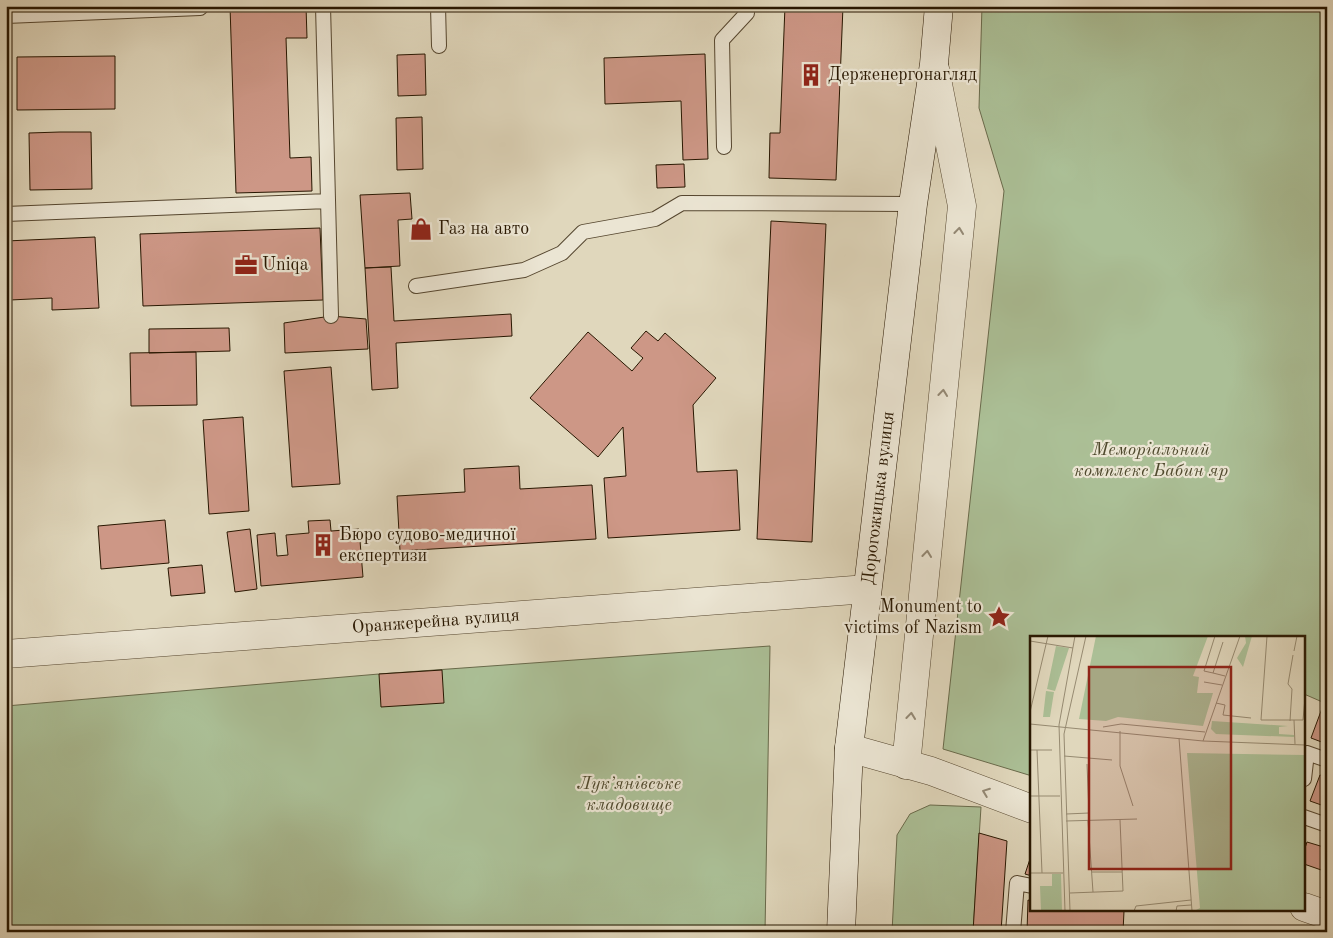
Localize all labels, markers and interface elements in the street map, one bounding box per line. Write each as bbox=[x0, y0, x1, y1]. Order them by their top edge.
building icon: Держенергонагляд bbox=[798, 62, 824, 88]
place label: Держенергонагляд bbox=[828, 66, 977, 84]
shop icon: Газ на авто bbox=[408, 216, 434, 242]
place label: Газ на авто bbox=[438, 220, 529, 238]
one-way arrow bbox=[954, 227, 965, 235]
office icon: Uniqa bbox=[233, 252, 259, 278]
place label: Uniqa bbox=[262, 256, 309, 274]
one-way arrow bbox=[937, 388, 948, 396]
street label: Дорогожицька вулиця bbox=[859, 410, 898, 586]
park label: Меморіальний комплекс Бабин яр bbox=[1074, 441, 1228, 480]
place label: Бюро судово-медичної експертизи bbox=[339, 526, 516, 565]
building icon: Бюро судово-медичної експертизи bbox=[310, 532, 336, 558]
one-way arrow bbox=[921, 550, 932, 558]
place label: Monument to victims of Nazism bbox=[844, 598, 982, 637]
place icon: Monument to victims of Nazism bbox=[986, 604, 1012, 630]
street label: Оранжерейна вулиця bbox=[351, 606, 520, 637]
inset map bbox=[1030, 636, 1306, 910]
one-way arrow bbox=[905, 712, 916, 720]
park label: Лукʼянівське кладовище bbox=[577, 775, 681, 814]
one-way arrow bbox=[982, 787, 991, 798]

